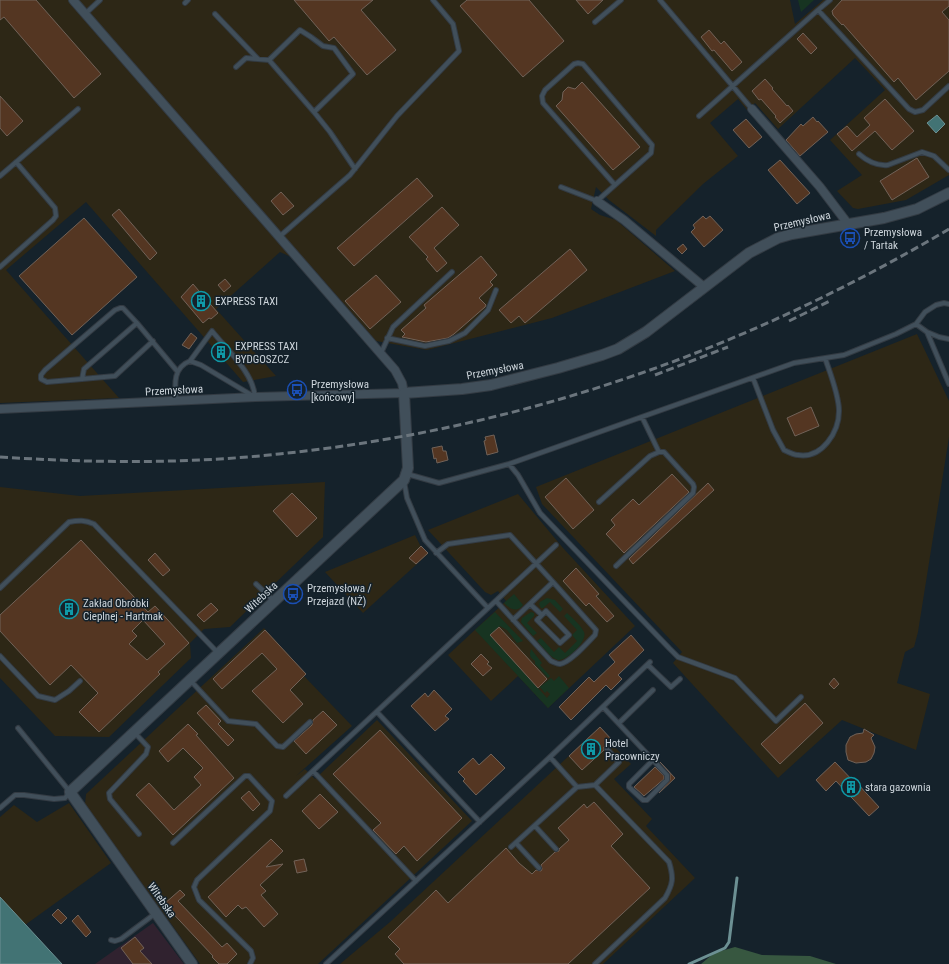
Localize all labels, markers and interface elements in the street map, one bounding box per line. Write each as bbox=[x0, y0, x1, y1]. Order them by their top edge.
street label: Przemysłowa bbox=[772, 209, 832, 234]
place label: Przemysłowa / Tartak bbox=[864, 226, 922, 252]
bus stop icon: Przemysłowa / Tartak bbox=[839, 227, 861, 249]
building icon: EXPRESS TAXI bbox=[190, 290, 212, 312]
place label: EXPRESS TAXI bbox=[215, 295, 278, 308]
place label: EXPRESS TAXI BYDGOSZCZ bbox=[235, 340, 298, 366]
building icon: EXPRESS TAXI BYDGOSZCZ bbox=[210, 341, 232, 363]
street label: Przemysłowa bbox=[465, 359, 525, 382]
place label: Przemysłowa [końcowy] bbox=[311, 378, 369, 404]
bus stop icon: Przemysłowa [końcowy] bbox=[286, 379, 308, 401]
street label: Przemysłowa bbox=[145, 382, 203, 399]
street label: Witebska bbox=[242, 579, 280, 616]
place label: Przemysłowa / Przejazd (NŻ) bbox=[307, 582, 372, 608]
bus stop icon: Przemysłowa / Przejazd (NŻ) bbox=[282, 583, 304, 605]
place label: Zakład Obróbki Cieplnej - Hartmak bbox=[83, 597, 163, 623]
building icon: Zakład Obróbki Cieplnej - Hartmak bbox=[58, 598, 80, 620]
place label: Hotel Pracowniczy bbox=[605, 737, 660, 763]
building icon: Hotel Pracowniczy bbox=[580, 738, 602, 760]
building icon: stara gazownia bbox=[840, 776, 862, 798]
place label: stara gazownia bbox=[865, 781, 931, 794]
street label: Witebska bbox=[145, 880, 178, 920]

